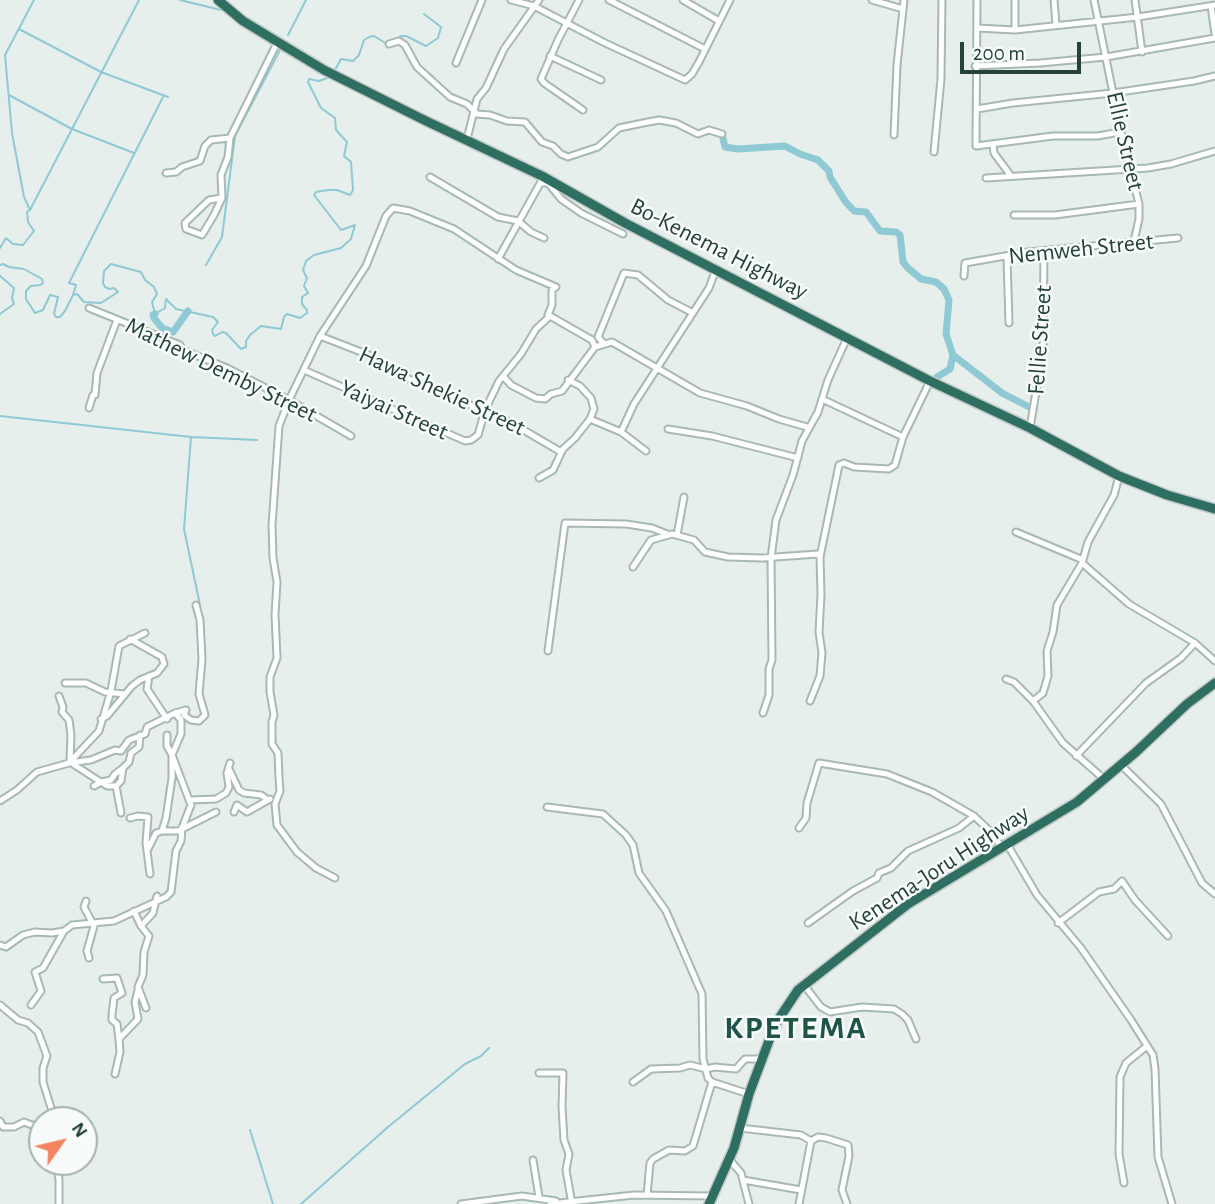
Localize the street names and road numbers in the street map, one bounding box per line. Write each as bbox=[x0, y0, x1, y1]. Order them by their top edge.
street label: Ellie Street bbox=[1100, 89, 1150, 193]
street label: Bo-Kenema Highway bbox=[626, 192, 812, 306]
street label: Nemweh Street bbox=[1007, 227, 1155, 271]
street label: Fellie Street bbox=[1022, 284, 1058, 396]
street label: Mathew Demby Street bbox=[120, 311, 322, 429]
street label: Hawa Shekie Street bbox=[354, 340, 530, 442]
street label: Yaiyai Street bbox=[336, 373, 452, 447]
street label: Kenema-Joru Highway bbox=[843, 799, 1035, 937]

